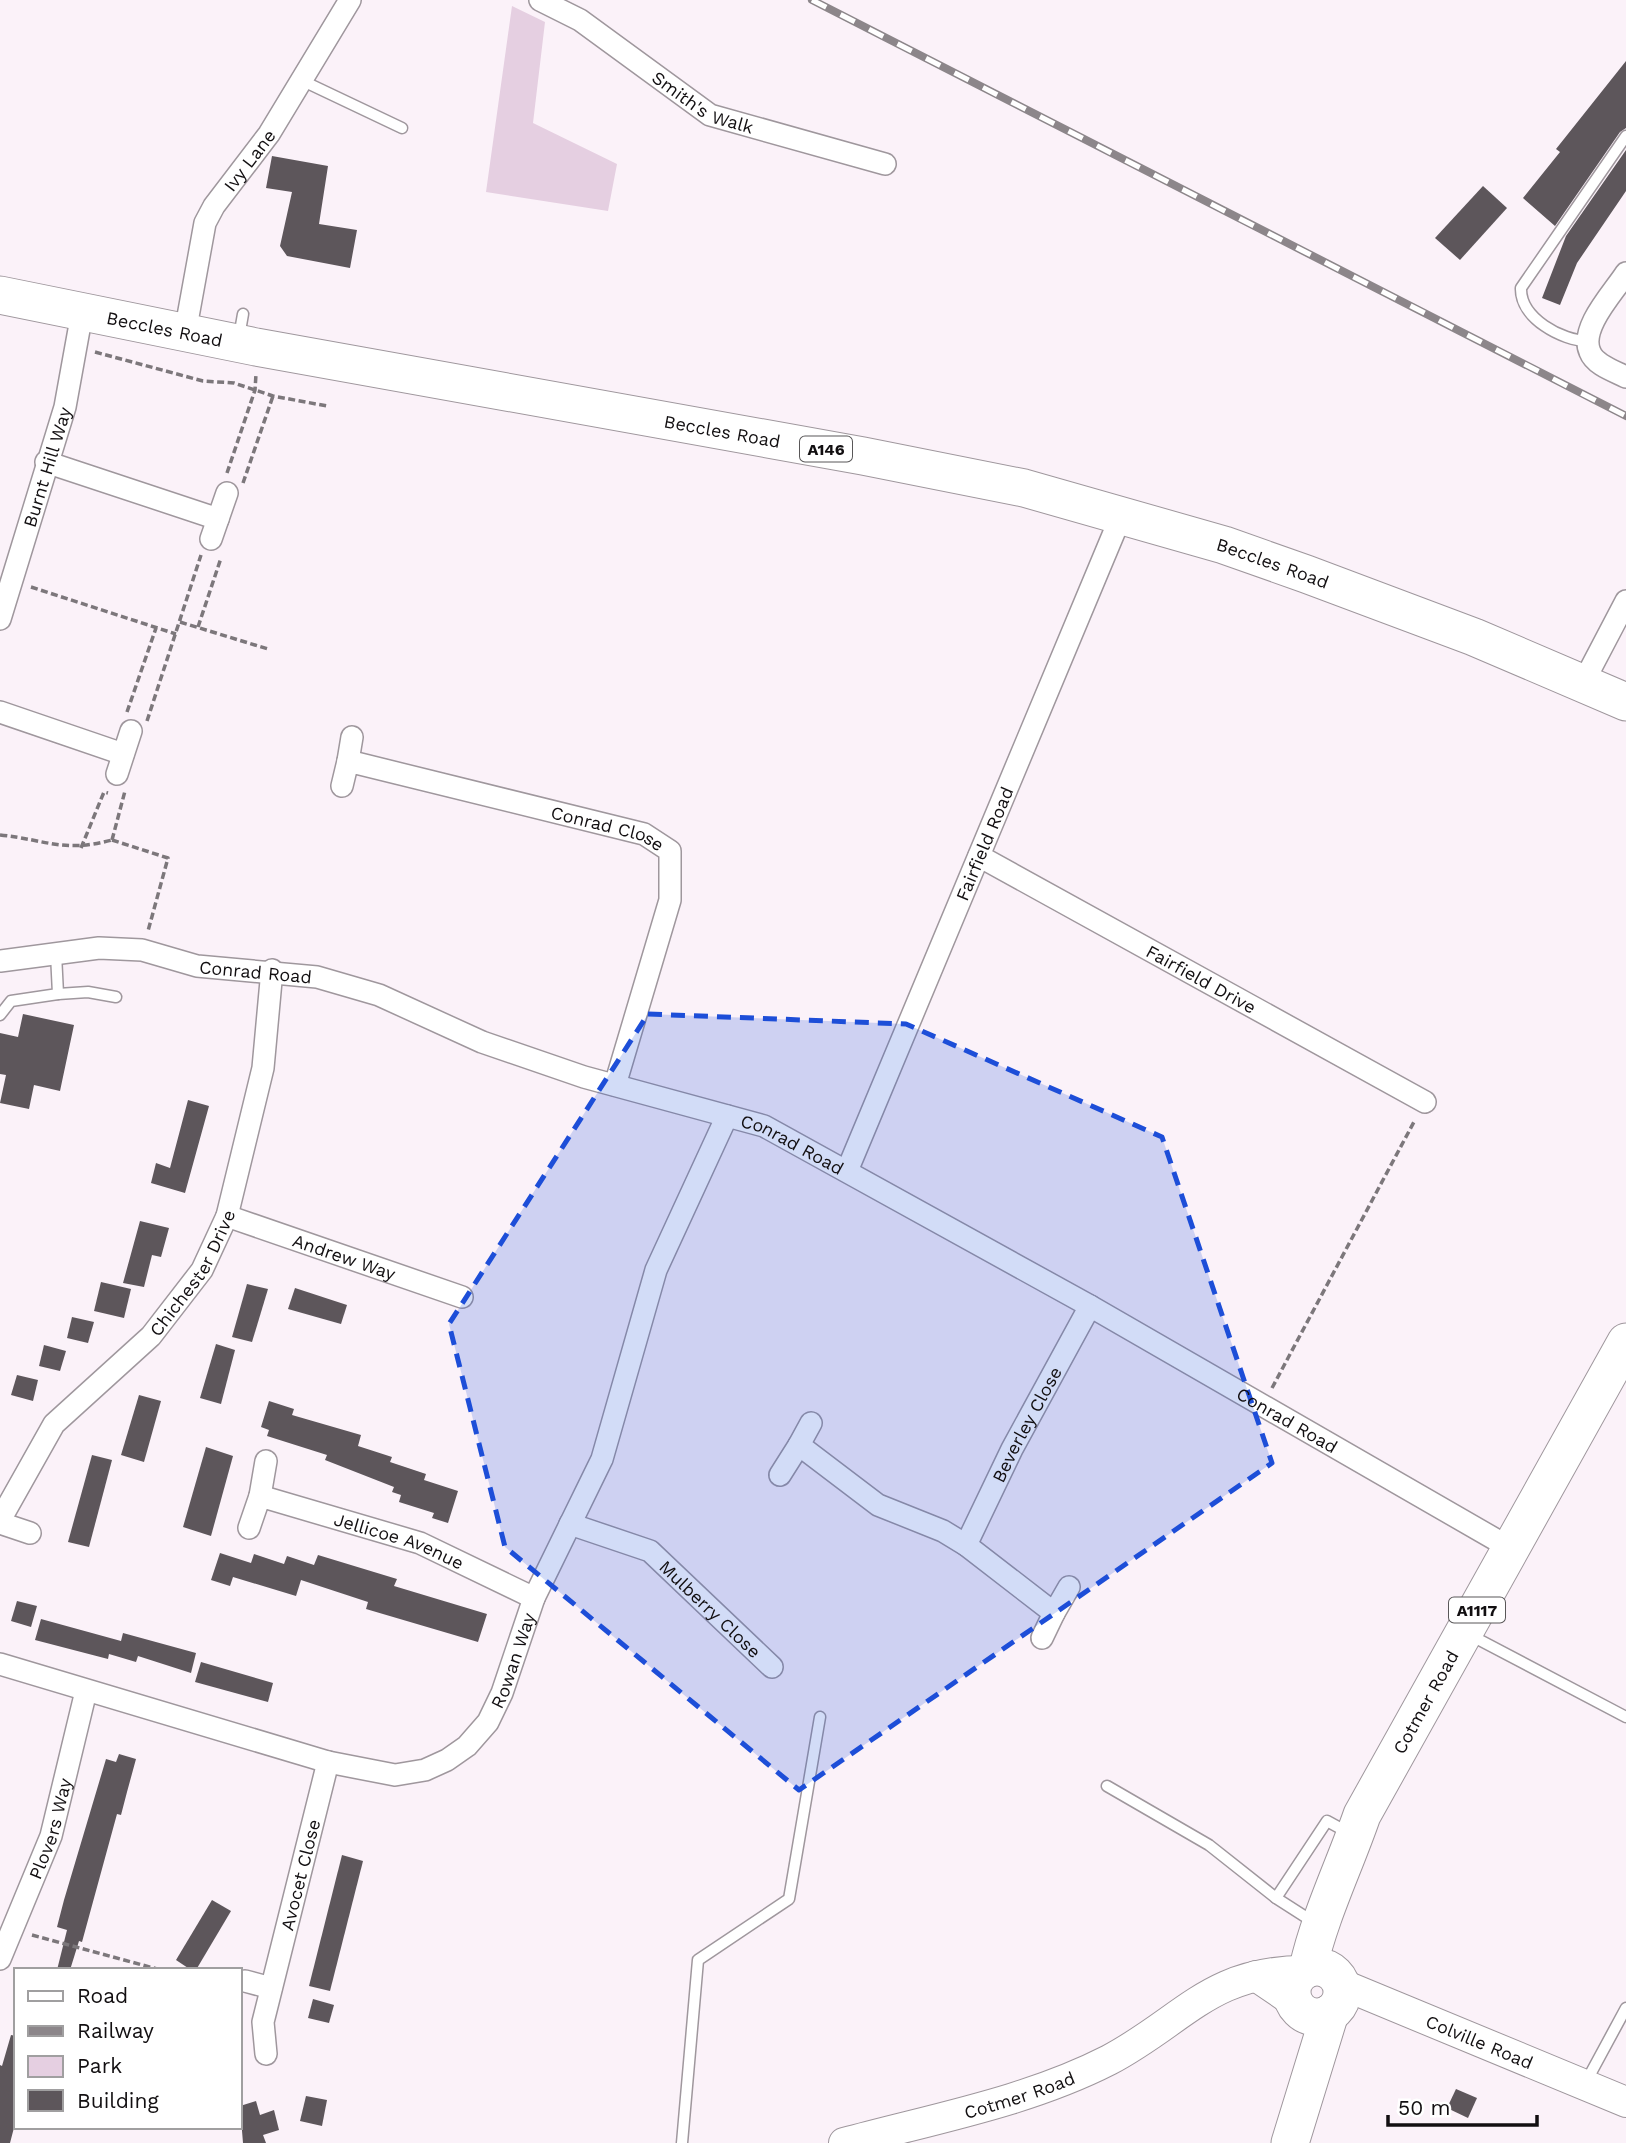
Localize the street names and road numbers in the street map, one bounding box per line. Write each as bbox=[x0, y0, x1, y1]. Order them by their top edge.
street label: Smith's Walk bbox=[649, 66, 756, 137]
street label: Ivy Lane bbox=[219, 125, 279, 195]
street label: Beccles Road bbox=[105, 306, 224, 350]
street label: Burnt Hill Way bbox=[18, 404, 75, 530]
street label: Beccles Road bbox=[662, 410, 782, 451]
road number: A146 bbox=[800, 436, 852, 462]
street label: Beccles Road bbox=[1214, 533, 1332, 592]
street label: Fairfield Road bbox=[951, 783, 1017, 904]
street label: Conrad Close bbox=[549, 801, 668, 855]
street label: Fairfield Drive bbox=[1143, 940, 1260, 1017]
street label: Conrad Road bbox=[198, 956, 313, 987]
street label: Conrad Road bbox=[739, 1110, 848, 1179]
street label: Chichester Drive bbox=[145, 1208, 239, 1340]
street label: Andrew Way bbox=[290, 1229, 399, 1284]
street label: Beverley Close bbox=[987, 1363, 1066, 1486]
street label: Conrad Road bbox=[1233, 1382, 1342, 1457]
street label: Jellicoe Avenue bbox=[332, 1508, 468, 1573]
street label: Mulberry Close bbox=[656, 1556, 766, 1662]
road number: A1117 bbox=[1449, 1598, 1505, 1622]
street label: Rowan Way bbox=[486, 1609, 539, 1712]
street label: Cotmer Road bbox=[1388, 1646, 1462, 1757]
street label: Plovers Way bbox=[24, 1775, 75, 1882]
street label: Avocet Close bbox=[276, 1817, 324, 1933]
street label: Colville Road bbox=[1423, 2010, 1536, 2073]
street label: Cotmer Road bbox=[962, 2067, 1078, 2122]

